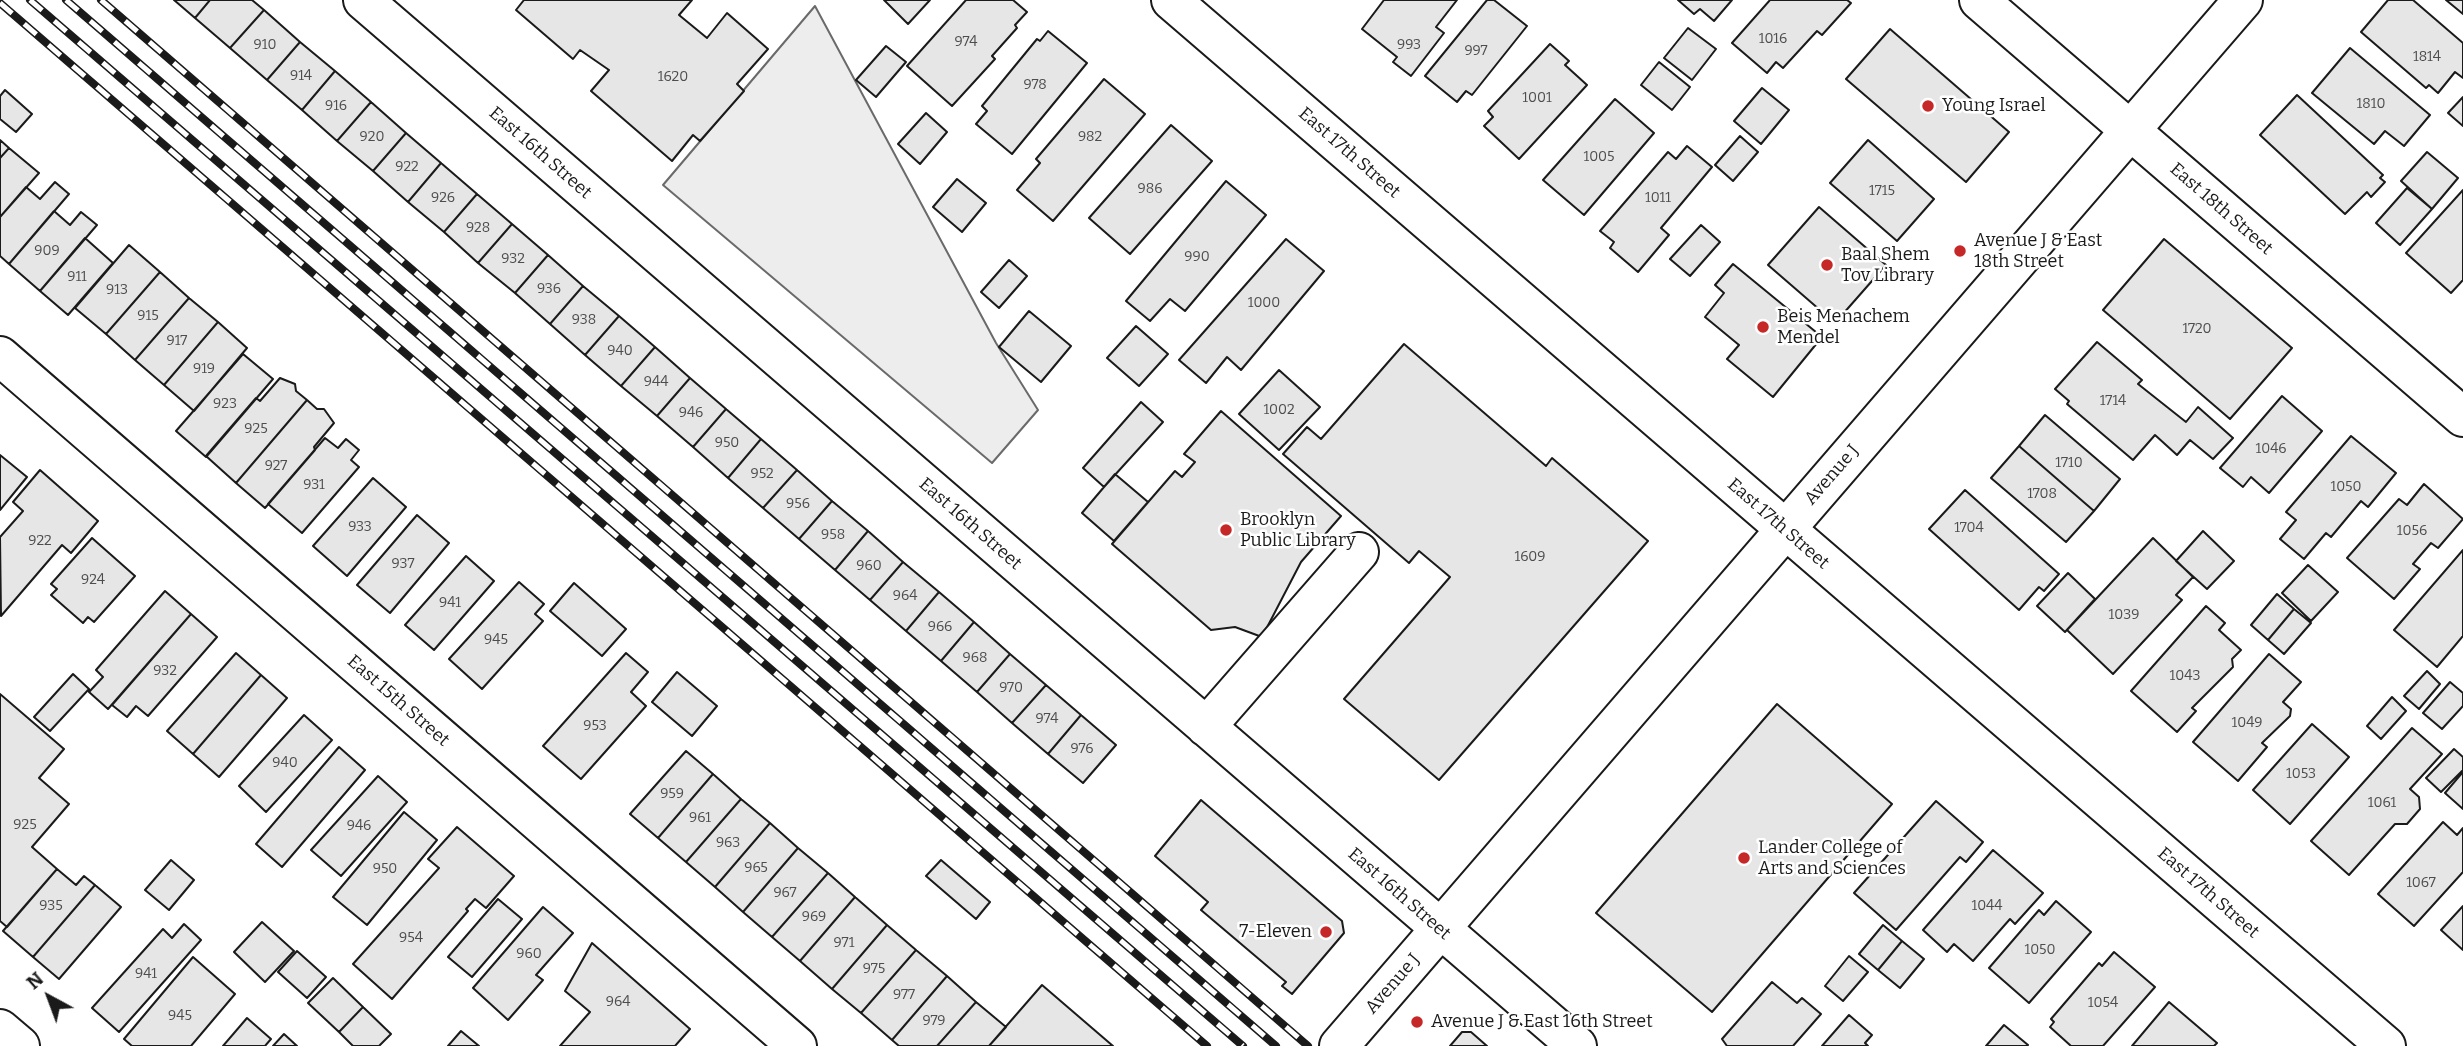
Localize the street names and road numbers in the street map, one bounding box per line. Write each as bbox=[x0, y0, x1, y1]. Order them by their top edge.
street label: East 16th Street bbox=[484, 102, 596, 204]
street label: East 17th Street bbox=[1294, 103, 1404, 203]
street label: East 18th Street bbox=[2165, 158, 2277, 260]
street label: Avenue J bbox=[1800, 440, 1864, 510]
street label: East 16th Street bbox=[914, 473, 1026, 575]
street label: East 17th Street bbox=[1723, 474, 1833, 574]
street label: East 15th Street bbox=[343, 651, 453, 751]
street label: East 16th Street bbox=[1343, 843, 1455, 945]
street label: East 17th Street bbox=[2153, 843, 2263, 943]
street label: Avenue J bbox=[1361, 949, 1425, 1019]

